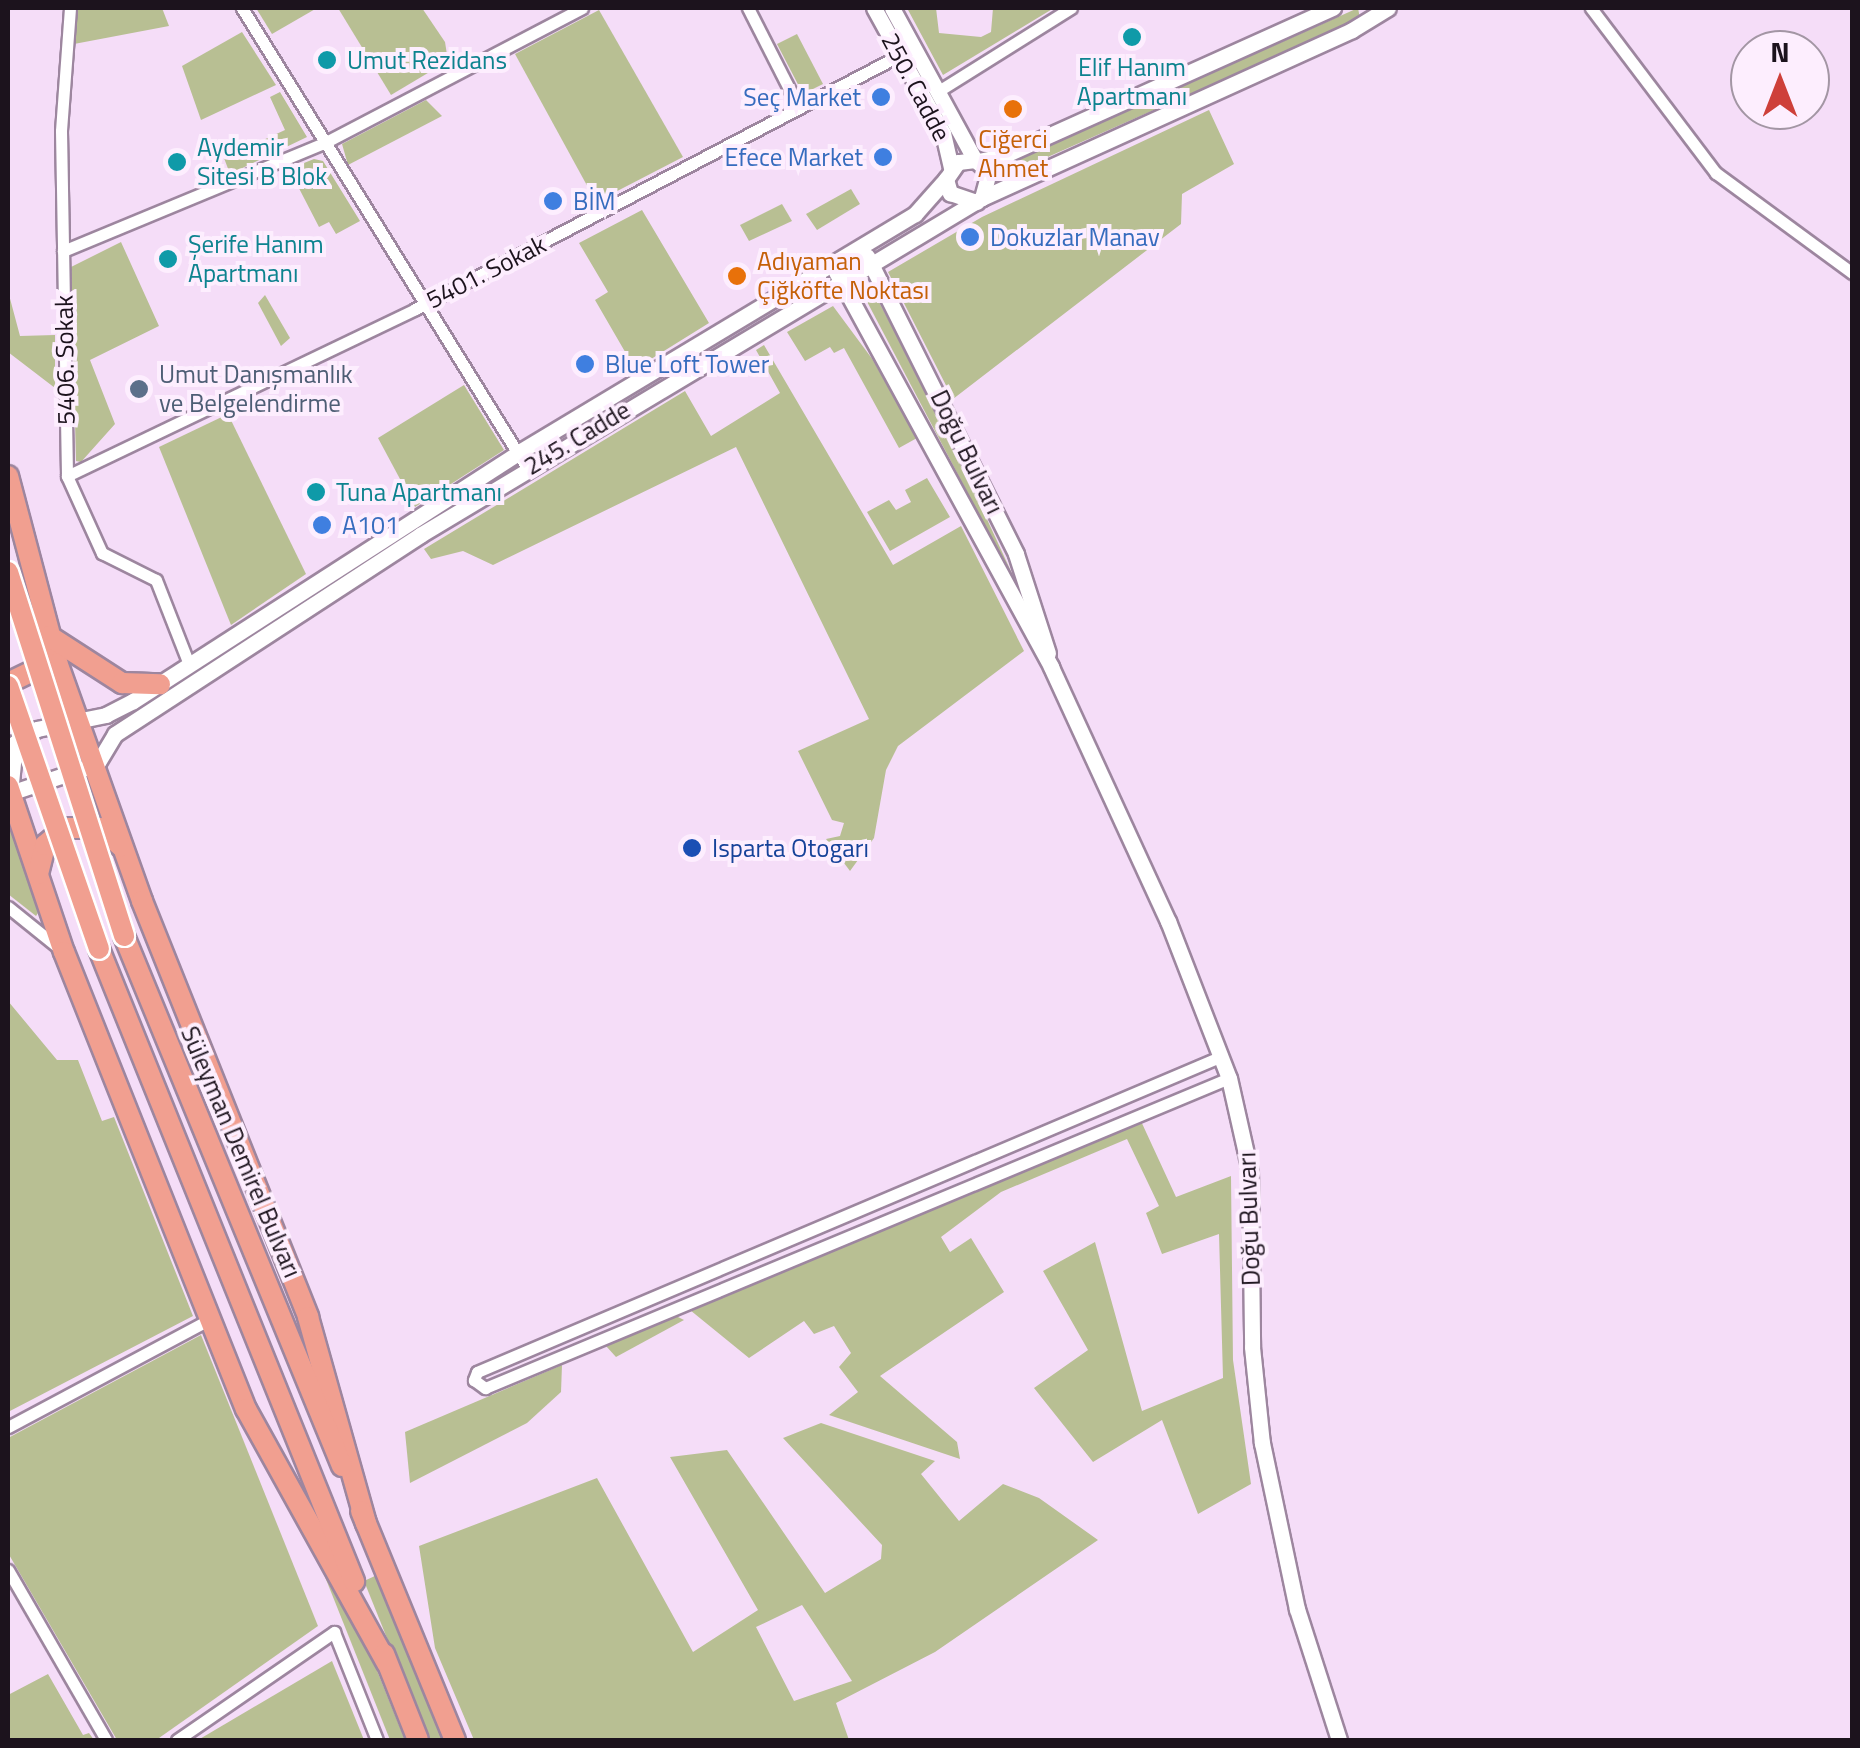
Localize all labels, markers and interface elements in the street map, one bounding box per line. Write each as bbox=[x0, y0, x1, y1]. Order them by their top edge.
marker: Elif Hanım Apartmanı bbox=[1121, 26, 1143, 48]
street label: 250. Cadde bbox=[875, 28, 957, 146]
north arrow bbox=[1730, 30, 1830, 130]
text: N bbox=[1770, 30, 1790, 73]
place label: Umut Rezidans bbox=[347, 45, 507, 75]
marker: Umut Rezidans bbox=[316, 49, 338, 71]
place label: Elif Hanım Apartmanı bbox=[1077, 53, 1187, 112]
place label: Seç Market bbox=[743, 82, 861, 112]
marker: Seç Market bbox=[870, 86, 892, 108]
marker: Ciğerci Ahmet bbox=[1002, 98, 1024, 120]
place label: Ciğerci Ahmet bbox=[978, 125, 1048, 184]
place label: Aydemir Sitesi B Blok bbox=[197, 133, 327, 192]
place label: Efece Market bbox=[725, 142, 863, 172]
marker: Efece Market bbox=[872, 146, 894, 168]
marker: Aydemir Sitesi B Blok bbox=[166, 151, 188, 173]
place label: BİM bbox=[573, 186, 616, 216]
marker: BİM bbox=[542, 190, 564, 212]
place label: Dokuzlar Manav bbox=[990, 222, 1160, 252]
marker: Dokuzlar Manav bbox=[959, 226, 981, 248]
street label: 5401. Sokak bbox=[421, 229, 551, 315]
place label: Şerife Hanım Apartmanı bbox=[188, 230, 324, 289]
place label: Adıyaman Çiğköfte Noktası bbox=[757, 247, 929, 306]
marker: Şerife Hanım Apartmanı bbox=[157, 248, 179, 270]
marker: Adıyaman Çiğköfte Noktası bbox=[726, 265, 748, 287]
street label: 5406. Sokak bbox=[49, 295, 81, 425]
place label: Blue Loft Tower bbox=[605, 349, 769, 379]
marker: Blue Loft Tower bbox=[574, 353, 596, 375]
place label: Umut Danışmanlık ve Belgelendirme bbox=[159, 360, 353, 419]
marker: Umut Danışmanlık ve Belgelendirme bbox=[128, 378, 150, 400]
street label: Doğu Bulvarı bbox=[924, 385, 1010, 519]
street label: 245. Cadde bbox=[519, 395, 635, 481]
place label: Tuna Apartmanı bbox=[336, 477, 502, 507]
marker: Tuna Apartmanı bbox=[305, 481, 327, 503]
place label: A101 bbox=[342, 510, 399, 540]
marker: A101 bbox=[311, 514, 333, 536]
place label: Isparta Otogarı bbox=[712, 833, 869, 863]
marker: Isparta Otogarı bbox=[681, 837, 703, 859]
street label: Süleyman Demirel Bulvarı bbox=[174, 1022, 308, 1282]
street label: Doğu Bulvarı bbox=[1232, 1152, 1266, 1286]

